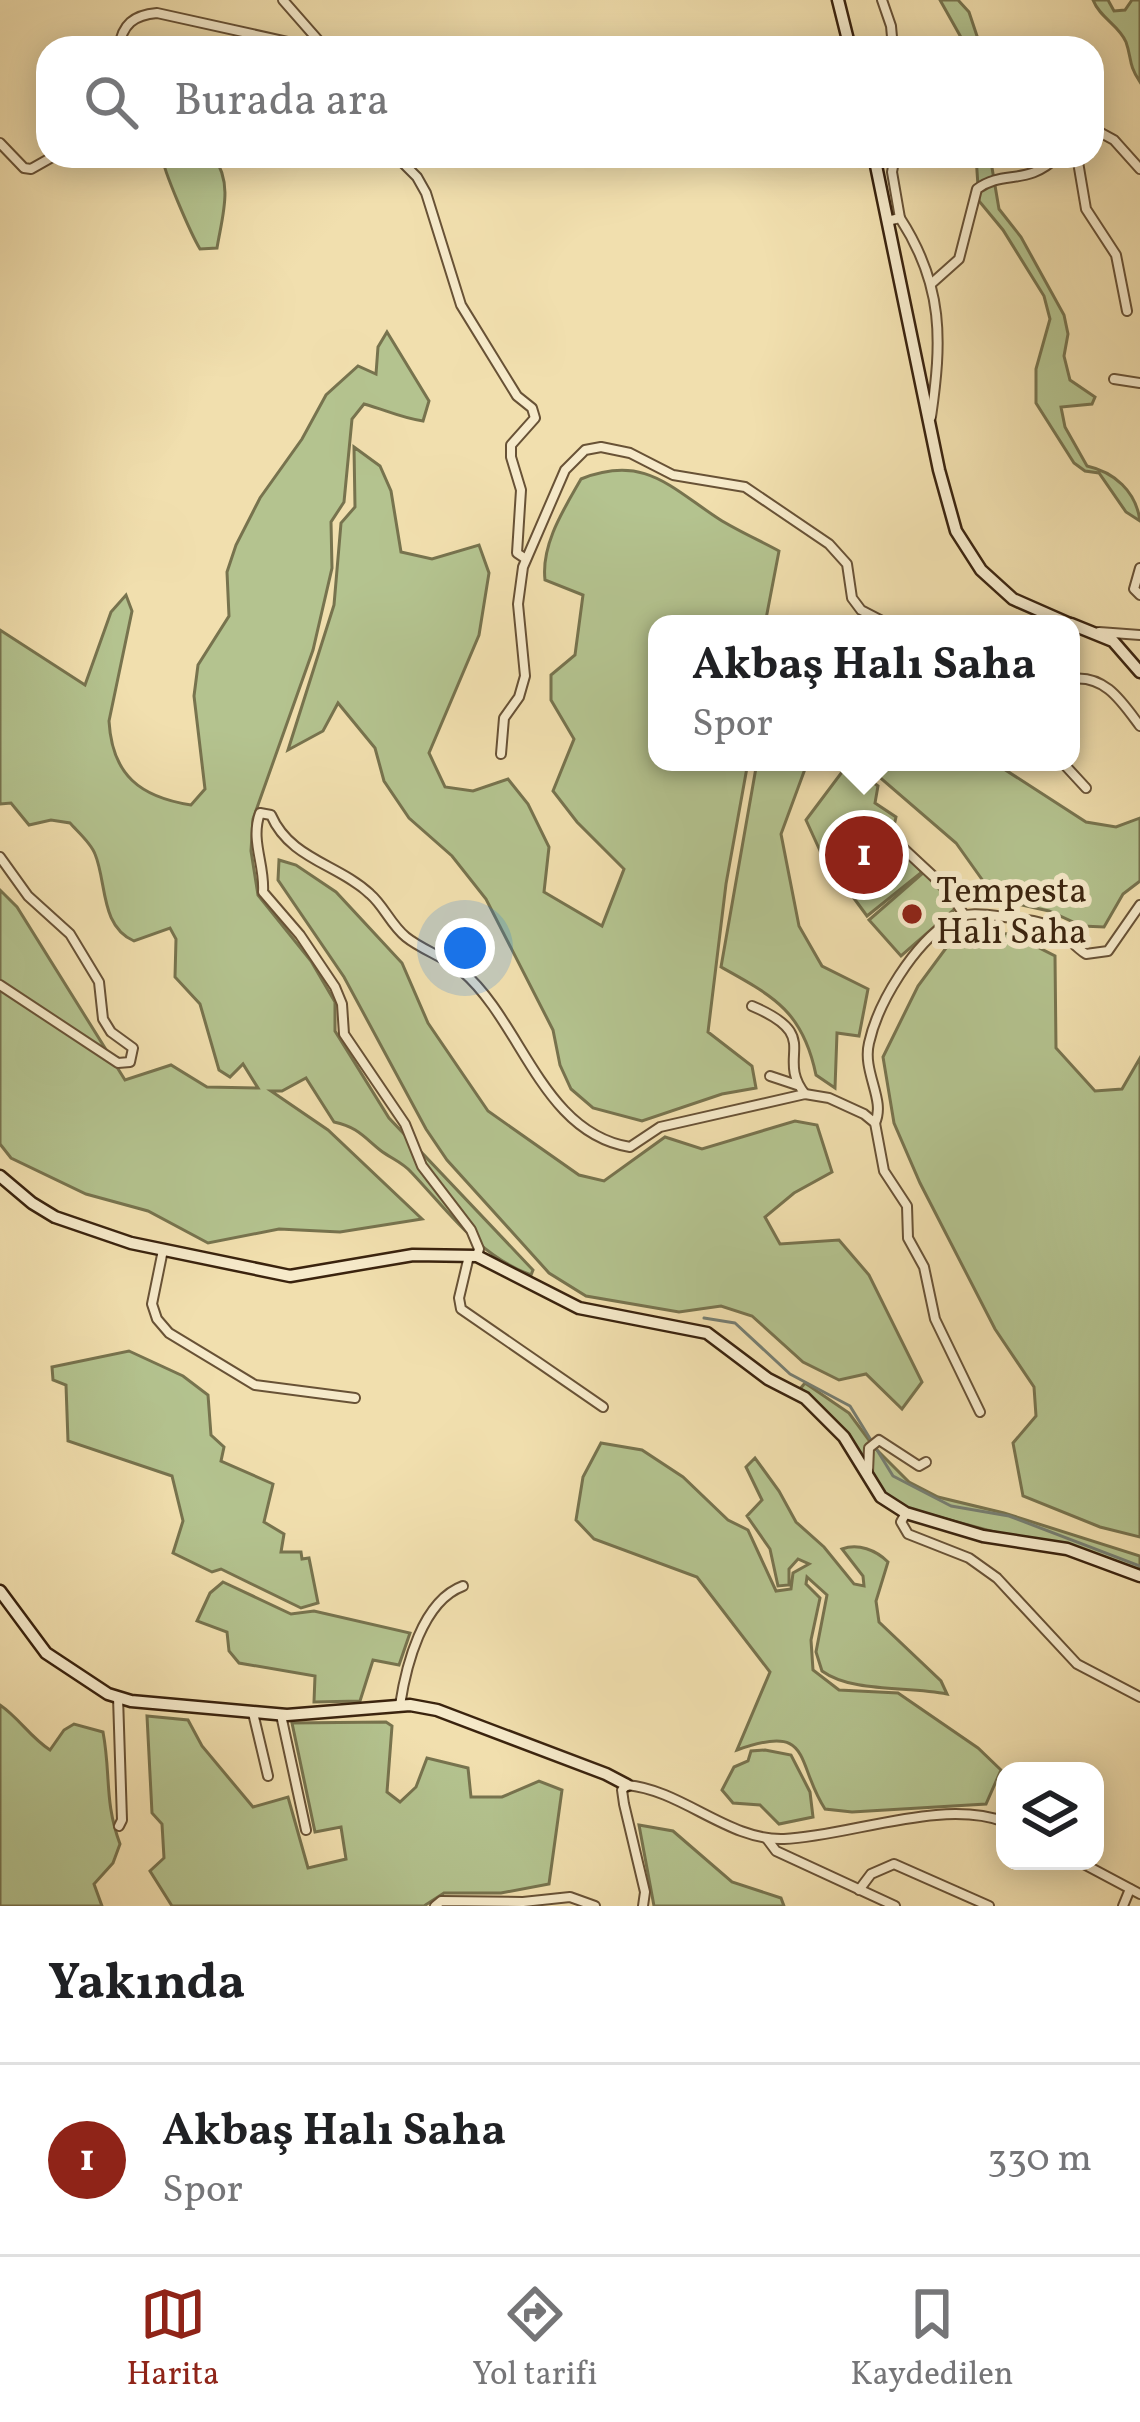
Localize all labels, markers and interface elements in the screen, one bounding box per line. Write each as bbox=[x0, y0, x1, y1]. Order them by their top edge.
search box bbox=[36, 36, 1104, 168]
icon: search bbox=[78, 69, 144, 135]
text: Burada ara bbox=[174, 71, 389, 134]
popup bbox=[648, 615, 1080, 771]
text: Akbaş Halı Saha bbox=[692, 635, 1036, 698]
text: Spor bbox=[692, 698, 773, 752]
pin: 1 bbox=[825, 810, 903, 900]
place label: Tempesta Halı Saha bbox=[936, 868, 1087, 959]
marker: Tempesta Halı Saha bbox=[899, 901, 925, 927]
your location bbox=[435, 918, 495, 978]
map controls bbox=[996, 1762, 1104, 1870]
button: layers bbox=[996, 1762, 1104, 1870]
text: Yakında bbox=[48, 1949, 245, 2020]
text: Akbaş Halı Saha bbox=[162, 2101, 506, 2164]
text: 1 bbox=[79, 2133, 95, 2187]
text: 330 m bbox=[987, 2133, 1092, 2187]
text: Spor bbox=[162, 2164, 243, 2218]
tab: Harita bbox=[126, 2281, 219, 2399]
tab: Yol tarifi bbox=[472, 2281, 597, 2399]
tab: Kaydedilen bbox=[850, 2281, 1014, 2399]

